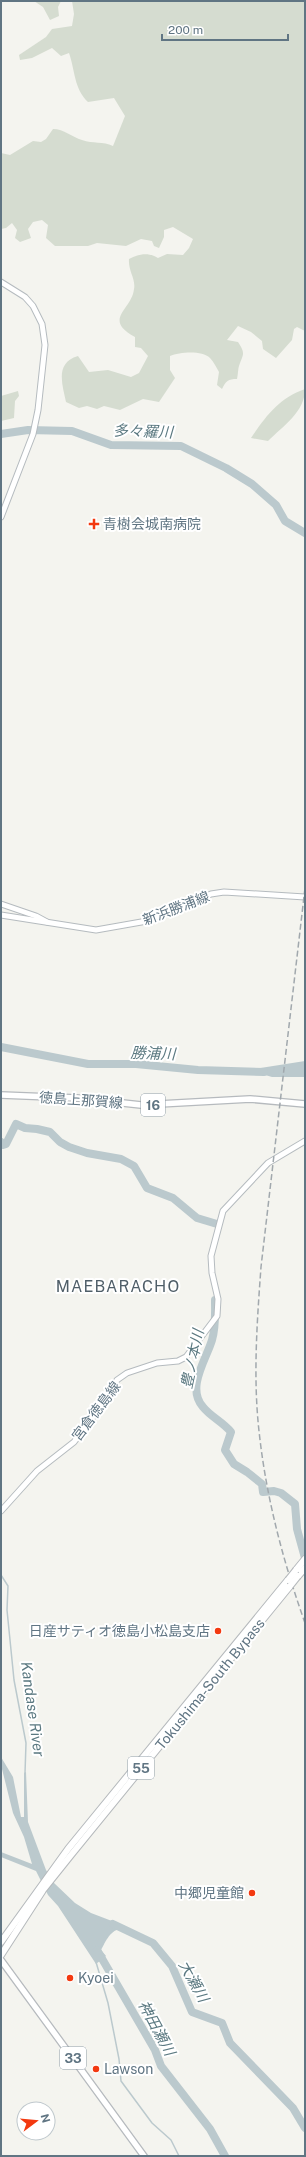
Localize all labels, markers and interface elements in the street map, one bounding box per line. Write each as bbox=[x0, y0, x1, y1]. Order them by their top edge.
scale bar bbox=[162, 16, 288, 42]
text: 200 m bbox=[168, 23, 203, 37]
water label: 多々羅川 bbox=[113, 421, 175, 441]
place label: 青樹会城南病院 bbox=[103, 516, 201, 532]
marker: 青樹会城南病院 bbox=[88, 518, 100, 530]
street label: 新浜勝浦線 bbox=[140, 888, 212, 928]
water label: 勝浦川 bbox=[130, 1044, 178, 1062]
street label: 徳島上那賀線 bbox=[39, 1089, 123, 1111]
road number: 16 bbox=[141, 1094, 165, 1116]
district label: MAEBARACHO bbox=[56, 1277, 180, 1296]
water label: 豊ノ本川 bbox=[177, 1326, 207, 1390]
street label: 宮倉徳島線 bbox=[69, 1378, 123, 1444]
street label: Tokushima-South Bypass bbox=[152, 1615, 268, 1753]
place label: 日産サティオ徳島小松島支店 bbox=[29, 1623, 210, 1639]
marker: 日産サティオ徳島小松島支店 bbox=[213, 1626, 223, 1636]
water label: Kandase River bbox=[18, 1660, 48, 1758]
road number: 55 bbox=[128, 1757, 154, 1779]
place label: 中郷児童館 bbox=[174, 1885, 244, 1901]
marker: 中郷児童館 bbox=[247, 1888, 257, 1898]
water label: 大瀬川 bbox=[176, 1957, 213, 2007]
place label: Kyoei bbox=[78, 1970, 114, 1986]
marker: Kyoei bbox=[65, 1973, 75, 1983]
water label: 神田瀬川 bbox=[135, 1998, 180, 2060]
road number: 33 bbox=[60, 2047, 86, 2069]
place label: Lawson bbox=[104, 2061, 153, 2077]
marker: Lawson bbox=[91, 2064, 101, 2074]
north arrow bbox=[16, 2101, 56, 2141]
text: N bbox=[39, 2112, 53, 2124]

